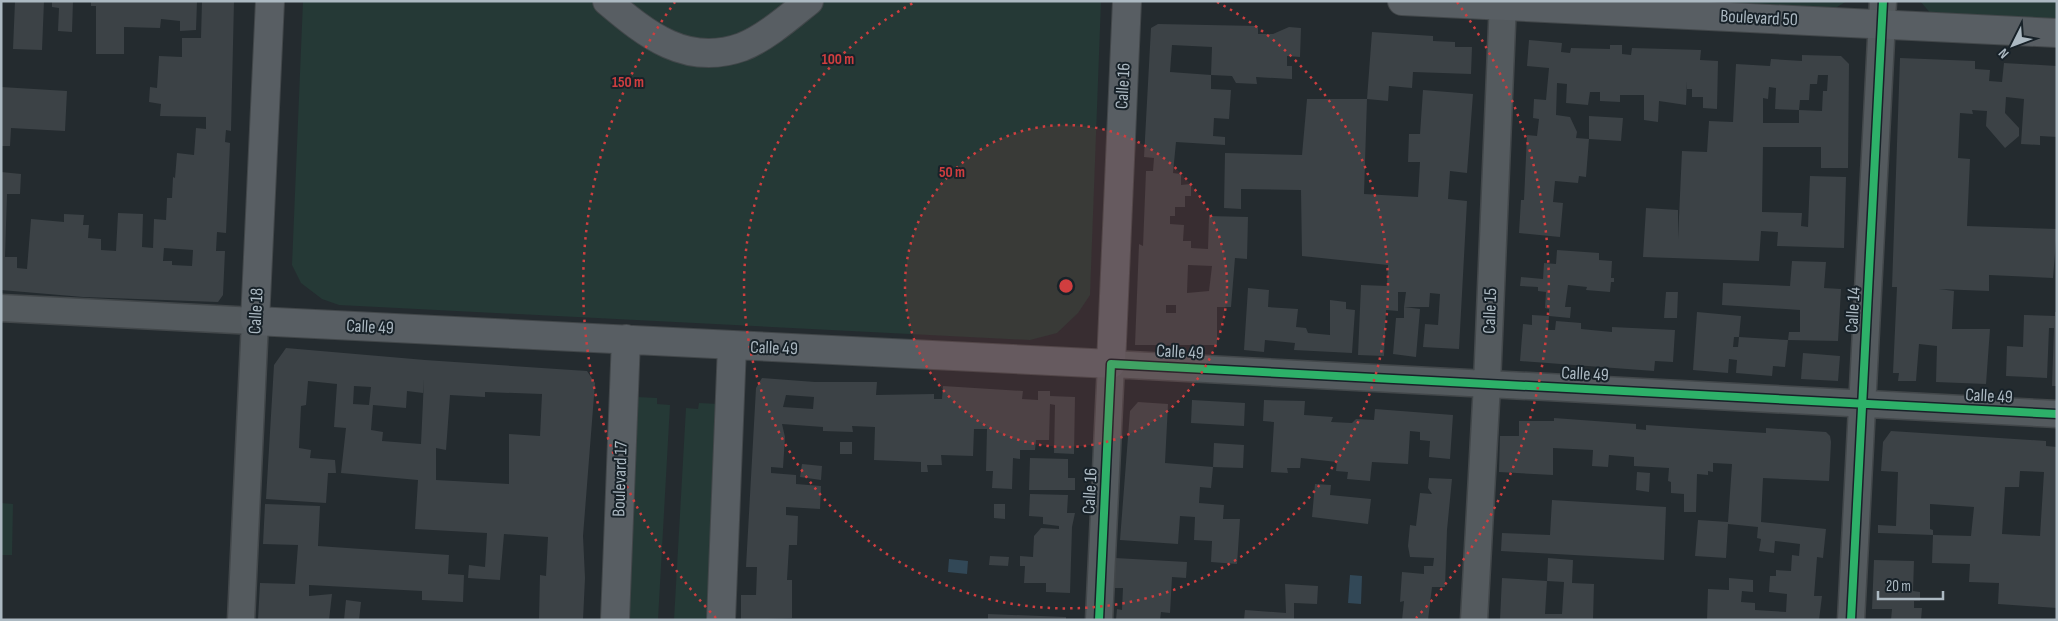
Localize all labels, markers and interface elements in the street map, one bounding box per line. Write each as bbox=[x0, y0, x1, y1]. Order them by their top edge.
street label: Boulevard 50 bbox=[1720, 5, 1798, 31]
north arrow bbox=[1988, 20, 2038, 70]
text: N bbox=[1995, 45, 2013, 62]
text: 100 m bbox=[822, 50, 854, 69]
street label: Calle 16 bbox=[1111, 62, 1135, 110]
text: 150 m bbox=[612, 73, 644, 92]
text: 50 m bbox=[939, 163, 965, 182]
centre of rings bbox=[1057, 277, 1075, 295]
street label: Calle 14 bbox=[1841, 286, 1865, 334]
street label: Calle 18 bbox=[244, 287, 268, 335]
street label: Calle 15 bbox=[1479, 288, 1501, 334]
street label: Calle 49 bbox=[346, 315, 394, 339]
street label: Calle 49 bbox=[750, 337, 798, 359]
street label: Calle 49 bbox=[1156, 340, 1204, 364]
street label: Calle 49 bbox=[1561, 362, 1609, 386]
street label: Calle 49 bbox=[1965, 384, 2013, 408]
street label: Boulevard 17 bbox=[608, 440, 632, 517]
street label: Calle 16 bbox=[1078, 467, 1102, 515]
scale bar bbox=[1878, 568, 1943, 600]
text: 20 m bbox=[1886, 577, 1911, 596]

